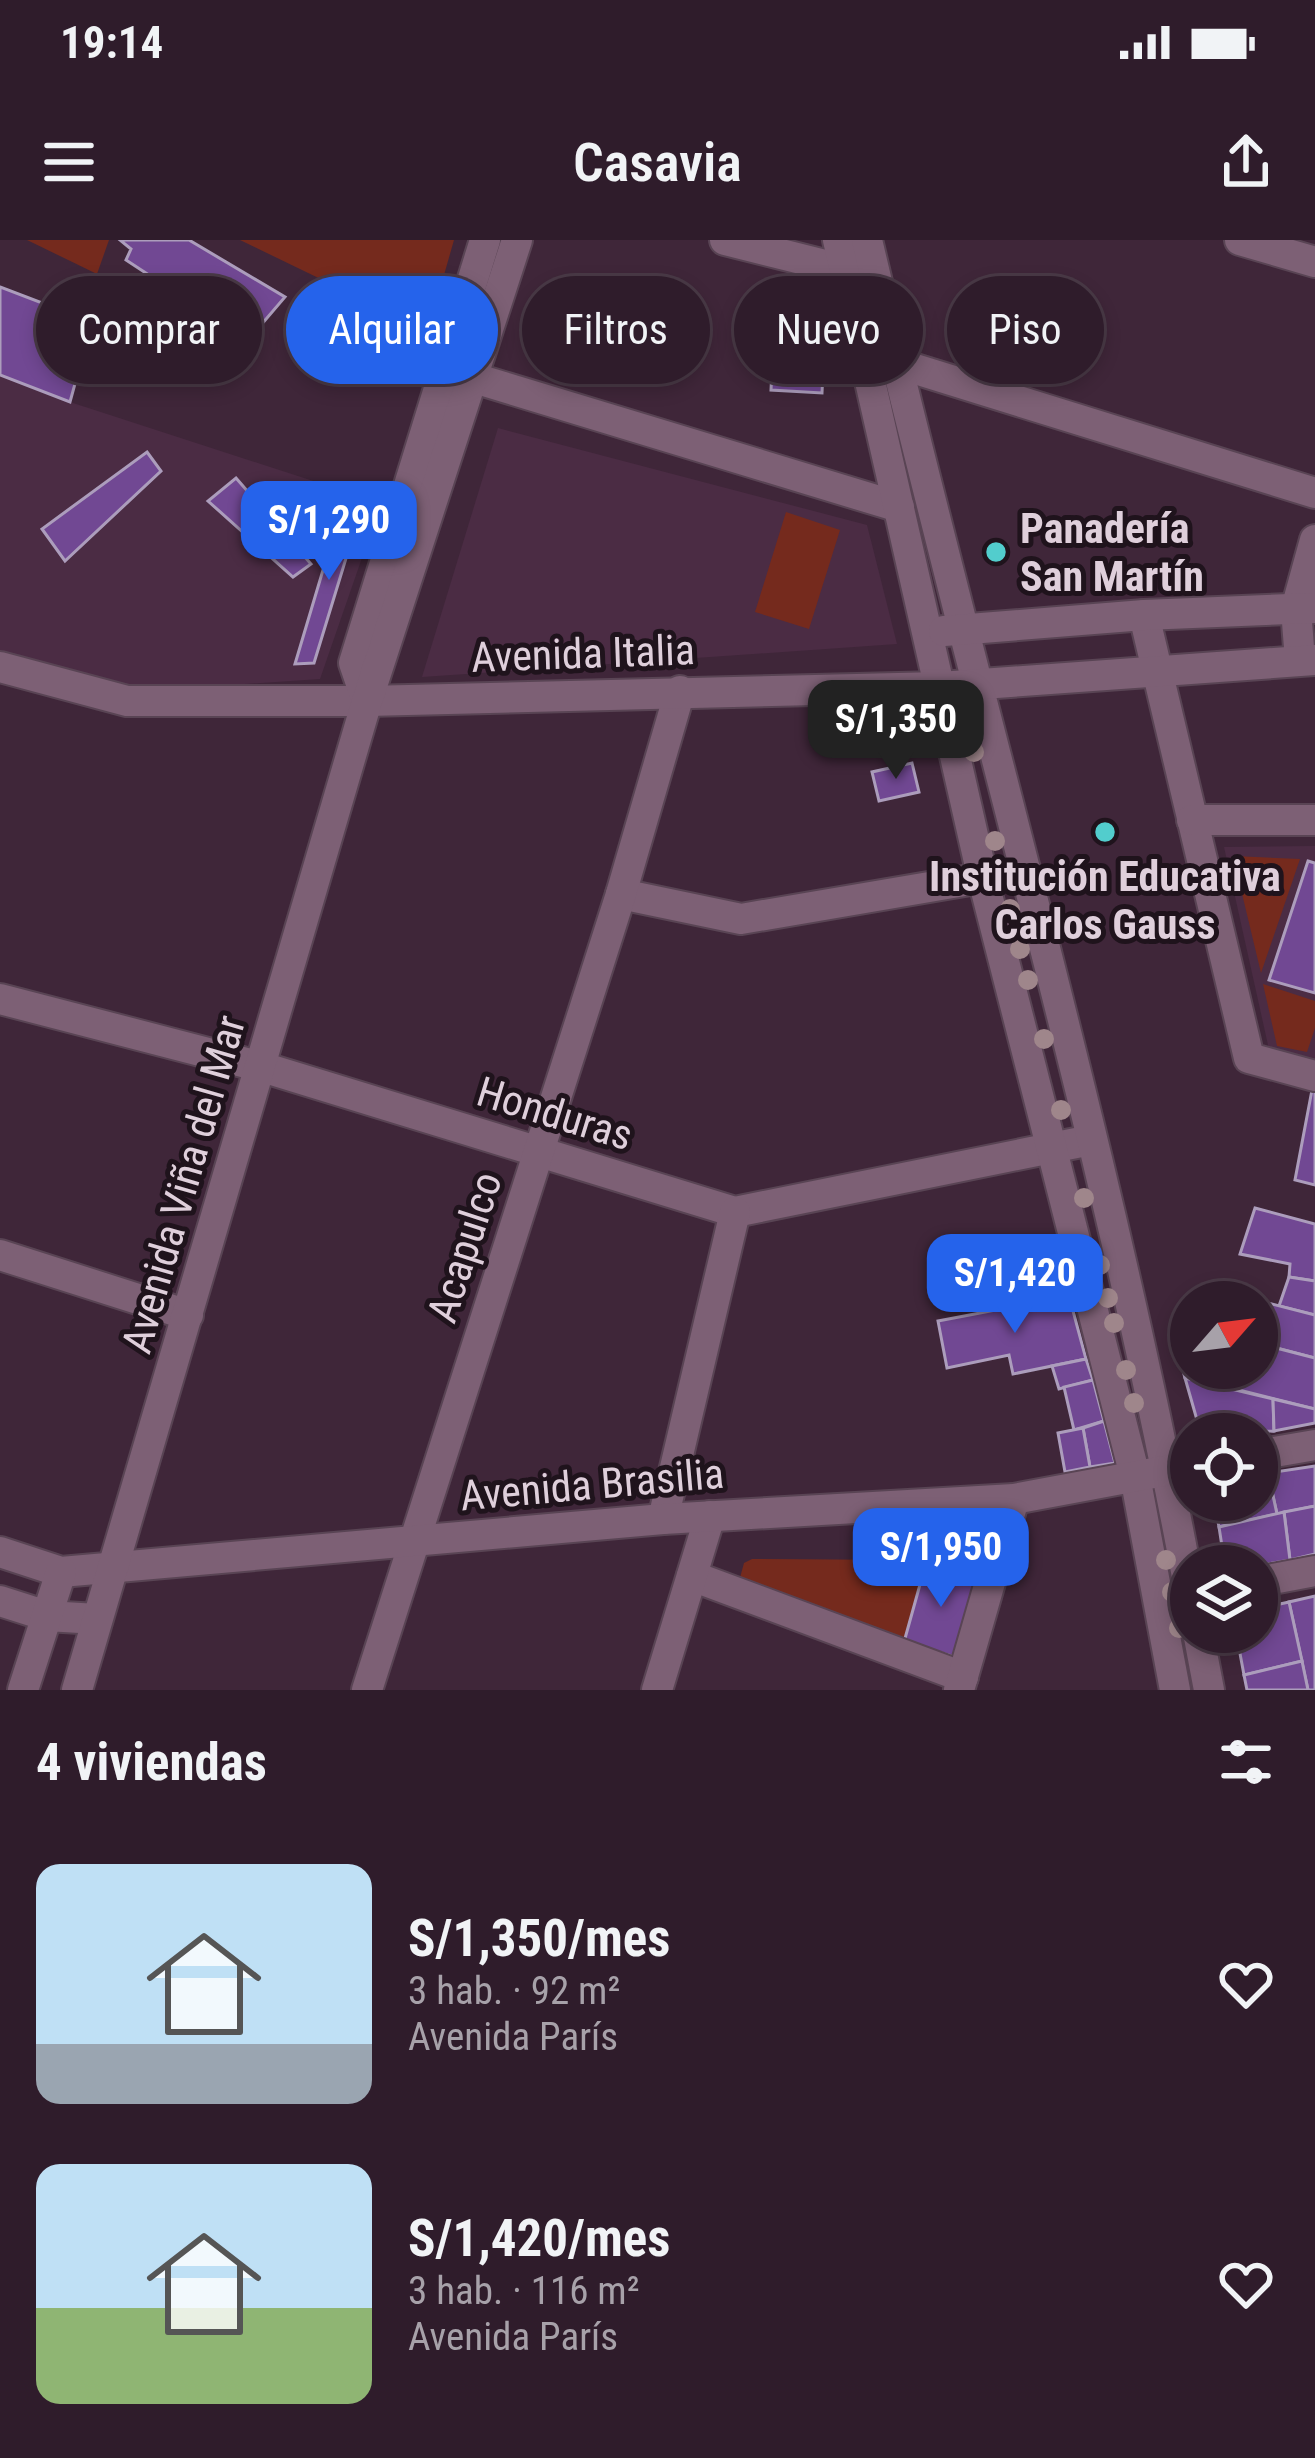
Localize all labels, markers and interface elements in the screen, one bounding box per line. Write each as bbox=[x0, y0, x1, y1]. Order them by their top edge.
text: 19:14 bbox=[60, 16, 163, 69]
icon: menu bbox=[36, 129, 102, 195]
icon: share bbox=[1213, 129, 1279, 195]
text: Casavia bbox=[573, 131, 742, 194]
chip: Comprar bbox=[36, 276, 262, 384]
chip: Alquilar bbox=[286, 276, 498, 384]
chip: Filtros bbox=[522, 276, 710, 384]
chip: Nuevo bbox=[734, 276, 923, 384]
chip: Piso bbox=[947, 276, 1104, 384]
pin: S/1,290 bbox=[218, 481, 440, 583]
text: S/1,290 bbox=[268, 497, 390, 543]
place label: Panadería San Martín bbox=[1020, 504, 1204, 601]
marker: Panadería San Martín bbox=[983, 539, 1009, 565]
street label: Avenida Italia bbox=[470, 625, 696, 682]
pin: S/1,350 bbox=[785, 680, 1007, 782]
text: S/1,350 bbox=[835, 696, 957, 742]
marker: Institución Educativa Carlos Gauss bbox=[1092, 819, 1118, 845]
place label: Institución Educativa Carlos Gauss bbox=[929, 852, 1281, 949]
street label: Avenida Viña del Mar bbox=[112, 1010, 255, 1359]
street label: Honduras bbox=[471, 1067, 638, 1160]
street label: Acapulco bbox=[417, 1166, 512, 1328]
pin: S/1,420 bbox=[904, 1234, 1126, 1336]
text: S/1,420 bbox=[954, 1250, 1076, 1296]
north arrow bbox=[1170, 1281, 1278, 1389]
map controls bbox=[1170, 1281, 1278, 1653]
button: locate bbox=[1170, 1413, 1278, 1521]
street label: Avenida Brasilia bbox=[458, 1449, 726, 1520]
pin: S/1,950 bbox=[830, 1508, 1052, 1610]
text: S/1,950 bbox=[880, 1524, 1002, 1570]
button: layers bbox=[1170, 1545, 1278, 1653]
icon: filters bbox=[1213, 1729, 1279, 1795]
text: 4 viviendas bbox=[36, 1733, 267, 1792]
text: S/1,350/mes bbox=[408, 1909, 670, 1968]
icon: home bbox=[132, 1912, 276, 2056]
icon: heart bbox=[1213, 1951, 1279, 2017]
text: 3 hab. · 92 m² bbox=[408, 1968, 620, 2014]
text: Avenida París bbox=[408, 2014, 618, 2060]
text: S/1,420/mes bbox=[408, 2209, 670, 2268]
icon: home bbox=[132, 2212, 276, 2356]
icon: heart bbox=[1213, 2251, 1279, 2317]
text: 3 hab. · 116 m² bbox=[408, 2268, 640, 2314]
text: Avenida París bbox=[408, 2314, 618, 2360]

